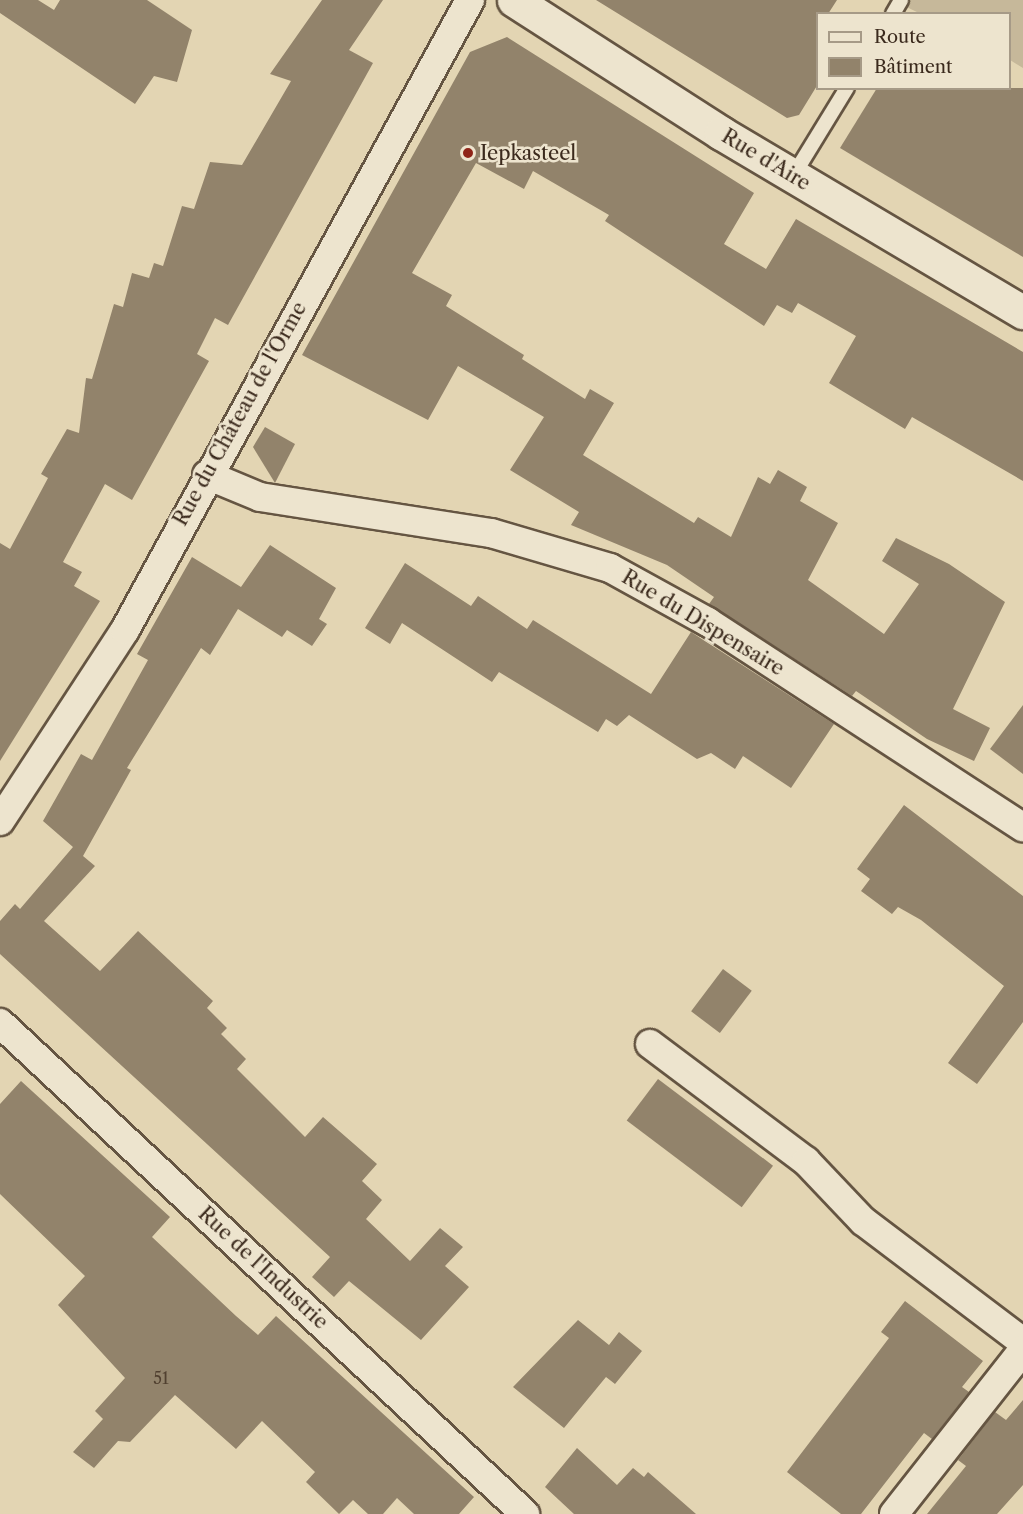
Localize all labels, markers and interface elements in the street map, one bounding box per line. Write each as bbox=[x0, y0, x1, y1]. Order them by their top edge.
legend bbox=[816, 12, 1011, 90]
text: Route bbox=[874, 26, 926, 48]
text: Bâtiment bbox=[874, 56, 952, 78]
street label: Rue d'Aire bbox=[717, 124, 815, 196]
place label: Iepkasteel bbox=[480, 141, 576, 165]
marker: Iepkasteel bbox=[461, 146, 475, 160]
street label: Rue du Château de l'Orme bbox=[168, 298, 312, 530]
street label: Rue du Dispensaire bbox=[618, 565, 788, 681]
street label: Rue de l'Industrie bbox=[193, 1202, 333, 1334]
house number: 51 bbox=[153, 1368, 169, 1388]

